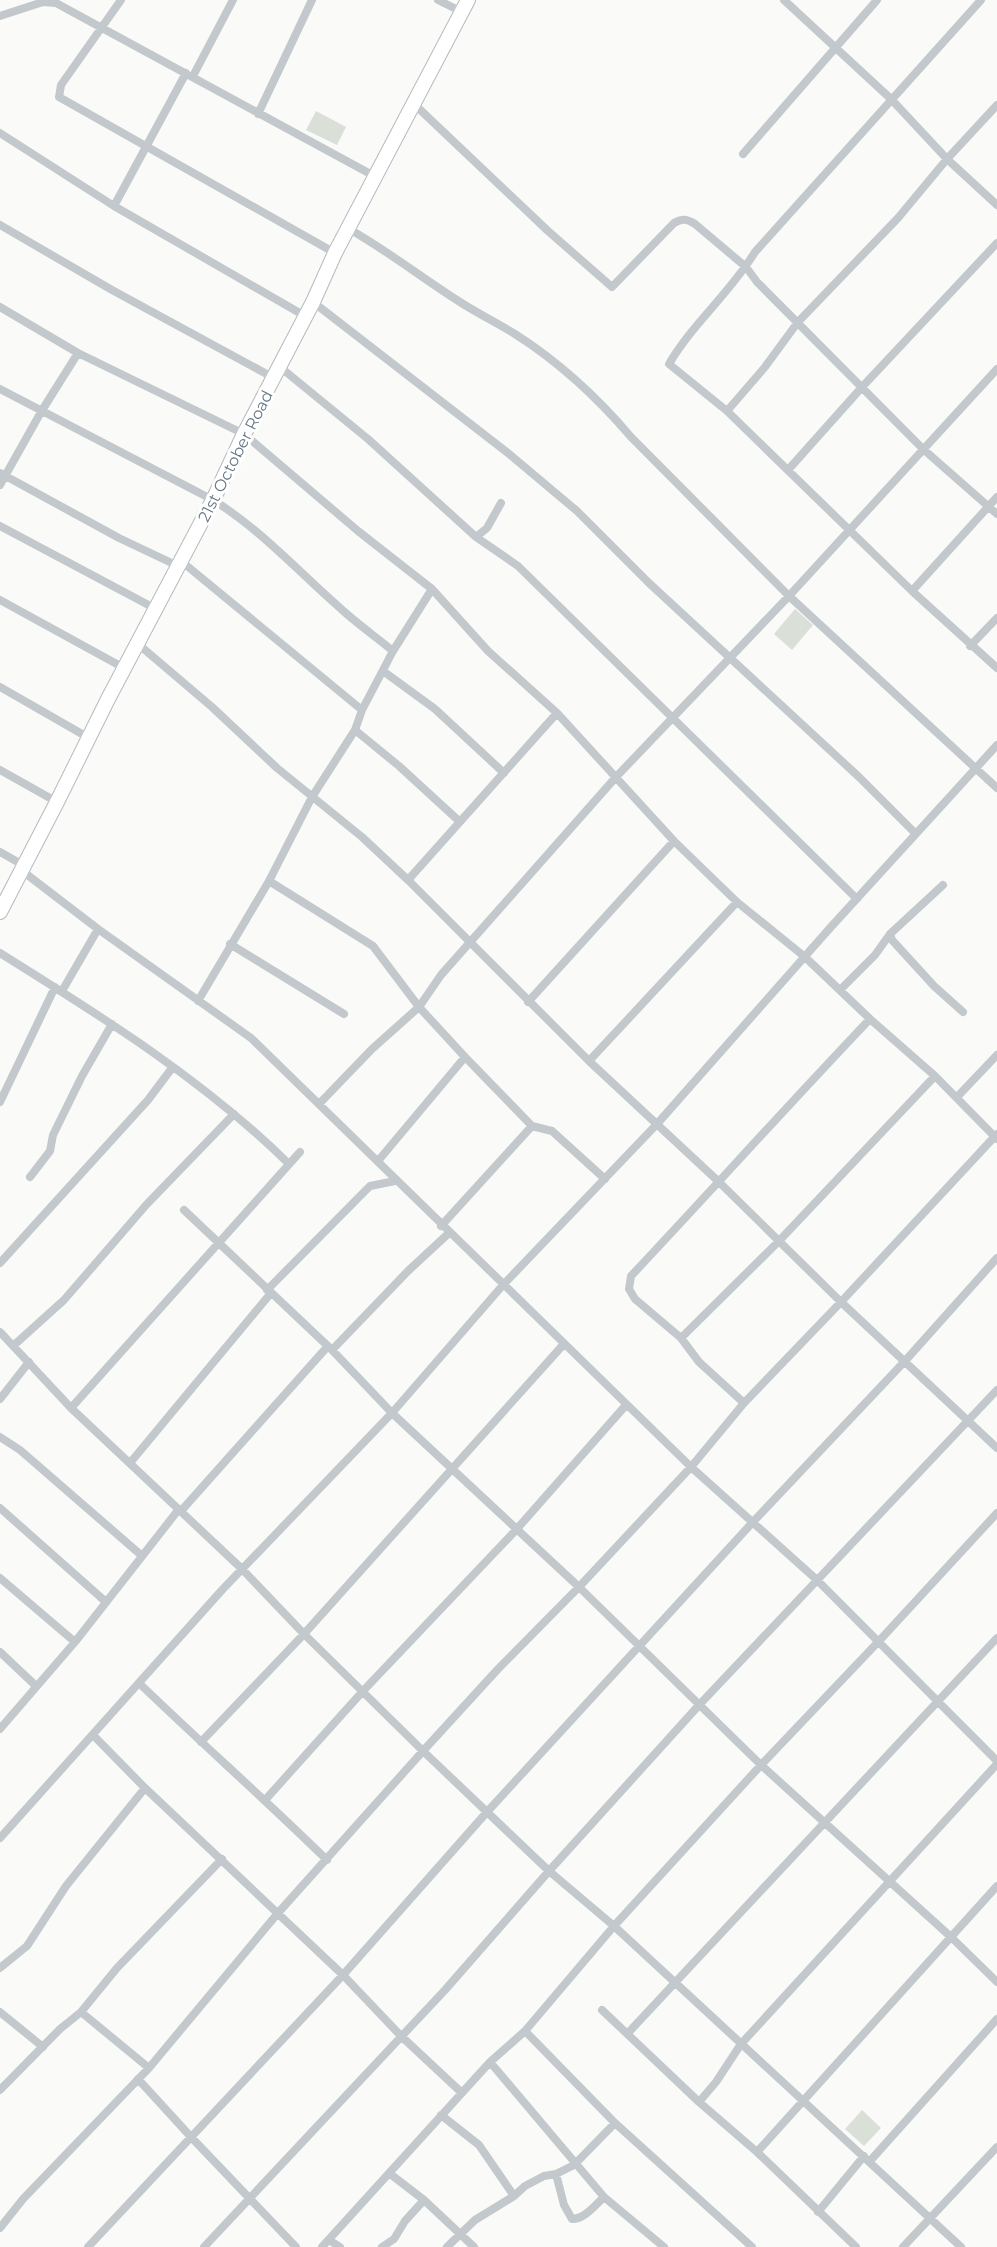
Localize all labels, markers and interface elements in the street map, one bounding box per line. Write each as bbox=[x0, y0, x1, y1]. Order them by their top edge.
street label: 21st October Road bbox=[194, 387, 277, 525]

